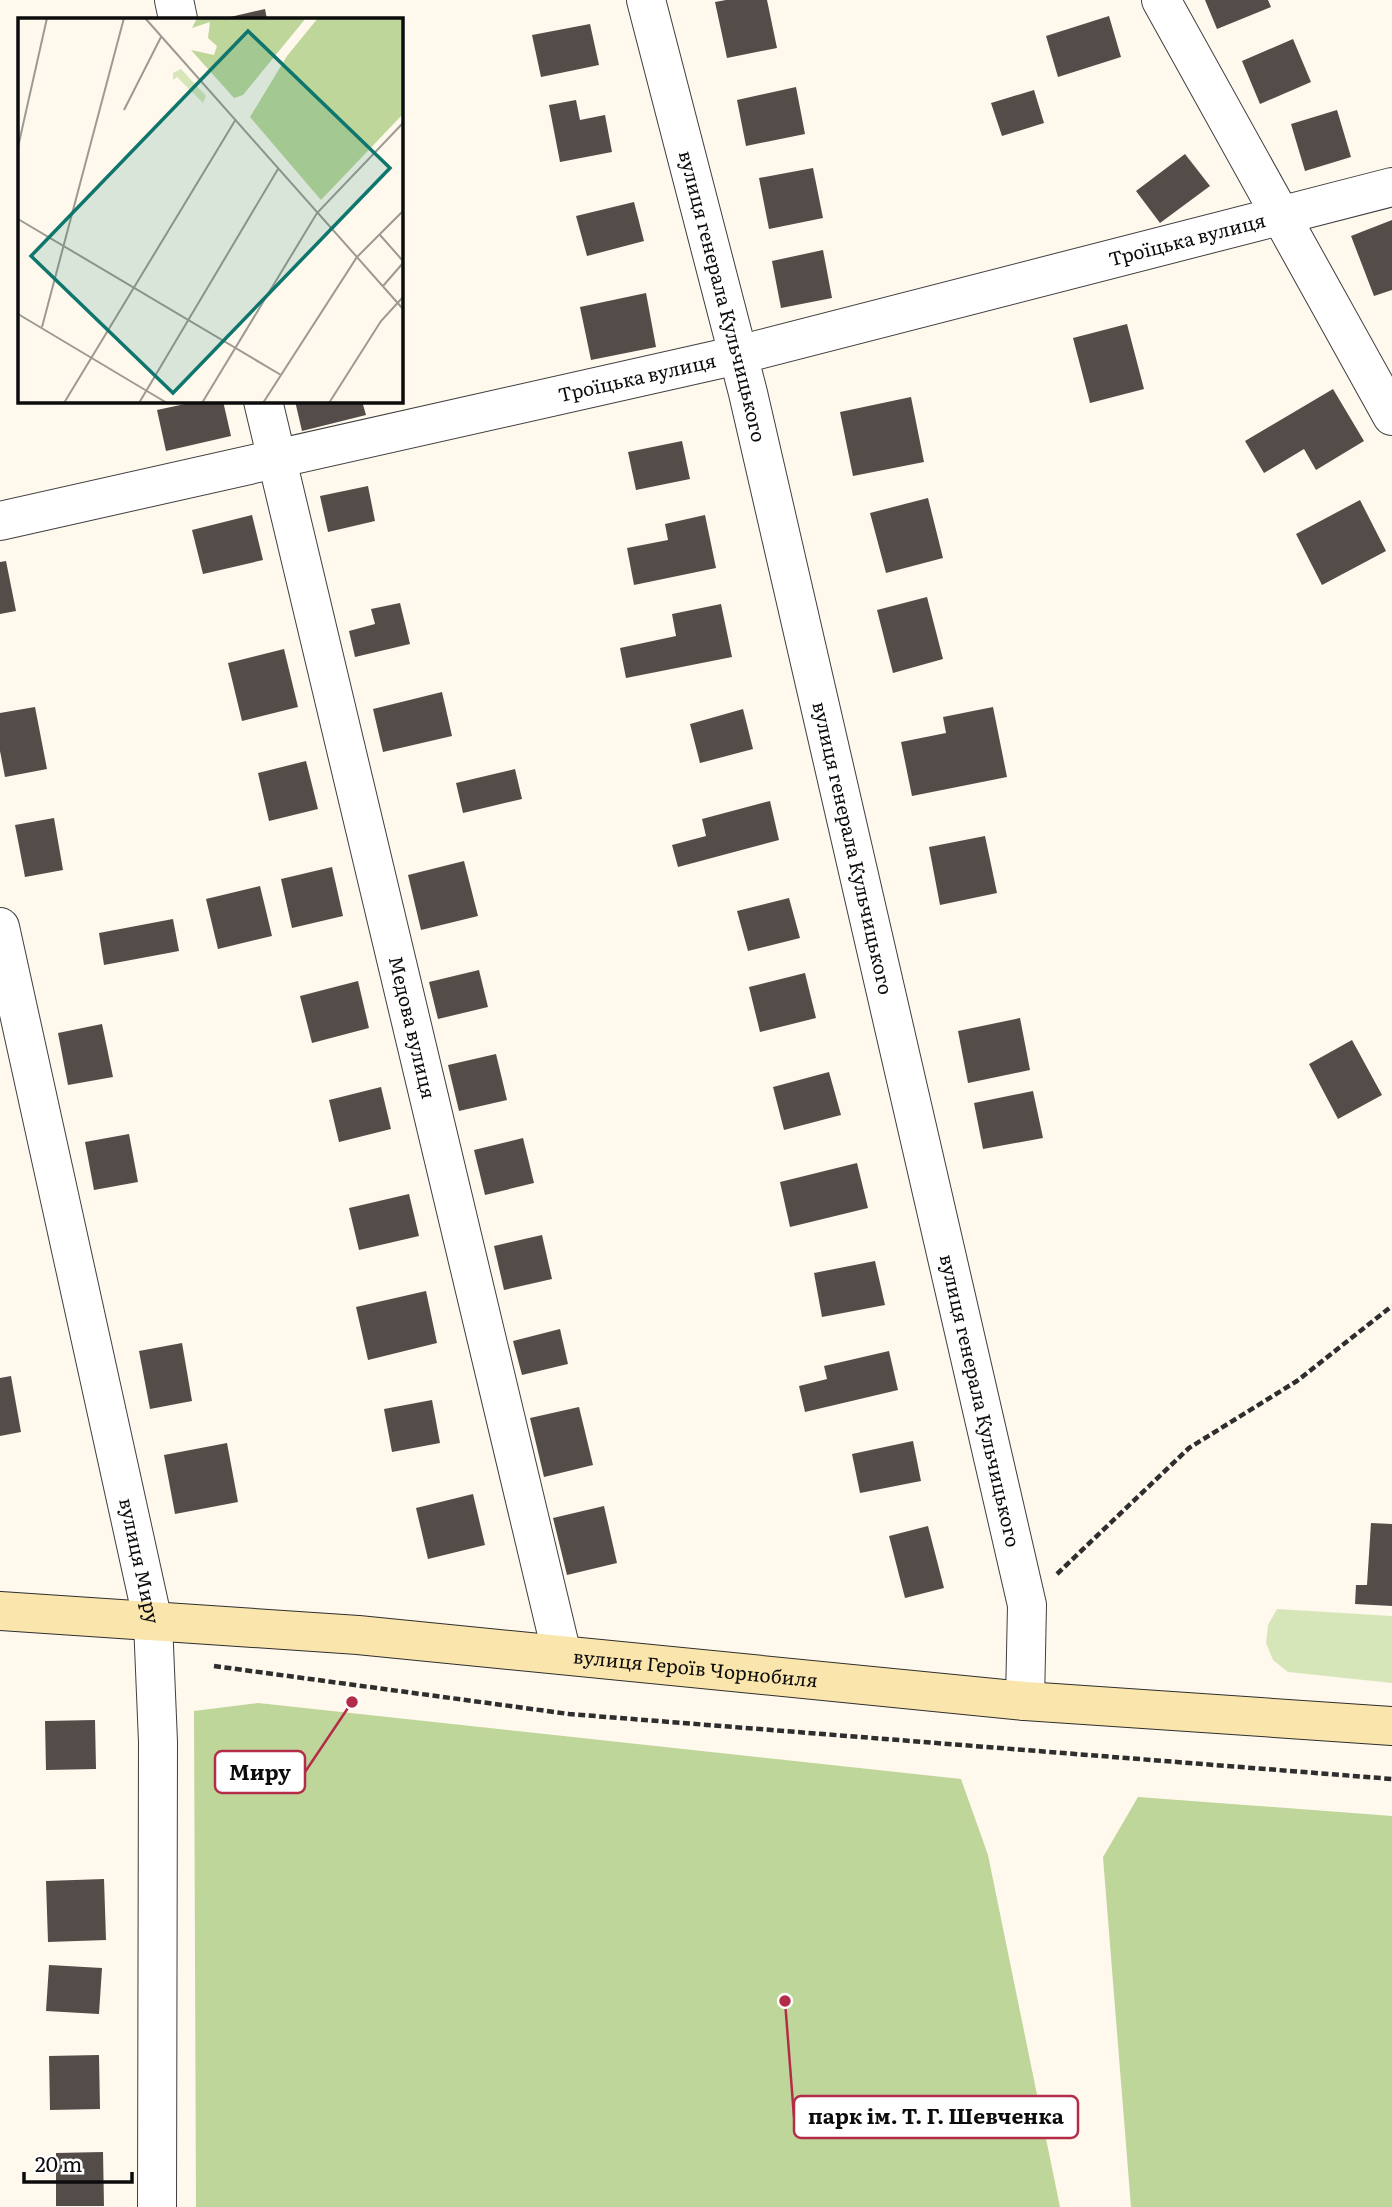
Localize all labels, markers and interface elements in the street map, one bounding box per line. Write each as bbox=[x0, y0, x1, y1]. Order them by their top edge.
inset map bbox=[18, 18, 402, 402]
street label: вулиця генерала Кульчицького bbox=[673, 147, 774, 445]
street label: Троїцька вулиця bbox=[1105, 205, 1268, 272]
street label: Троїцька вулиця bbox=[555, 345, 719, 408]
street label: вулиця генерала Кульчицького bbox=[806, 699, 901, 997]
street label: Медова вулиця bbox=[383, 953, 444, 1102]
street label: вулиця генерала Кульчицького bbox=[934, 1251, 1028, 1550]
street label: вулиця Миру bbox=[113, 1495, 168, 1626]
street label: вулиця Героїв Чорнобиля bbox=[572, 1641, 819, 1693]
callout: Миру bbox=[215, 1751, 305, 1793]
text: Миру bbox=[229, 1755, 291, 1786]
callout: парк ім. Т. Г. Шевченка bbox=[794, 2096, 1078, 2138]
text: парк ім. Т. Г. Шевченка bbox=[808, 2099, 1065, 2130]
scale bar bbox=[24, 2140, 133, 2184]
text: 20 m bbox=[35, 2147, 82, 2178]

